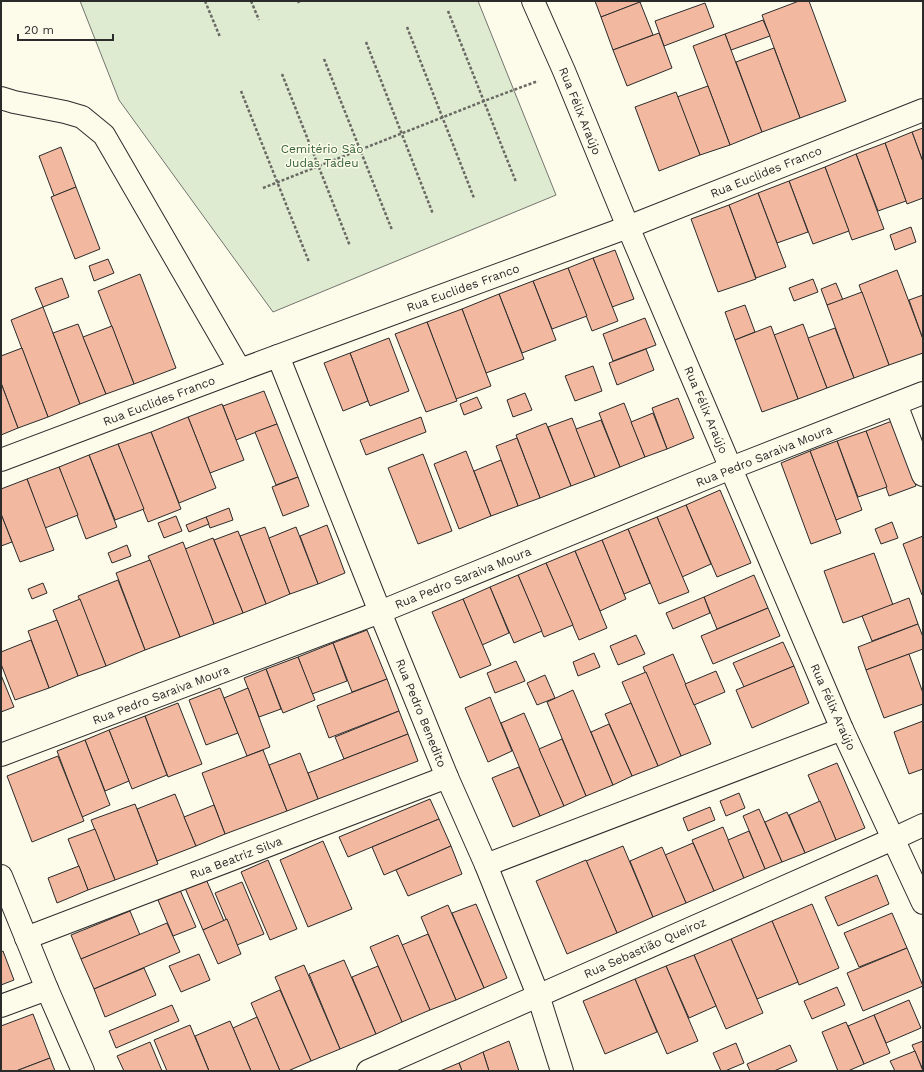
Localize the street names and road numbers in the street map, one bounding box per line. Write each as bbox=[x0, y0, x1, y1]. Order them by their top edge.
street label: Rua Félix Araújo bbox=[556, 65, 604, 157]
street label: Rua Euclides Franco bbox=[708, 143, 824, 201]
street label: Rua Euclides Franco bbox=[405, 261, 521, 315]
street label: Rua Félix Araújo bbox=[681, 364, 731, 456]
street label: Rua Euclides Franco bbox=[101, 373, 217, 429]
street label: Rua Pedro Saraiva Moura bbox=[694, 422, 834, 490]
street label: Rua Pedro Saraiva Moura bbox=[393, 544, 533, 612]
street label: Rua Pedro Benedito bbox=[393, 657, 449, 769]
street label: Rua Pedro Saraiva Moura bbox=[91, 662, 232, 728]
street label: Rua Félix Araújo bbox=[808, 662, 858, 752]
street label: Rua Beatriz Silva bbox=[188, 834, 284, 882]
street label: Rua Sebastião Queiroz bbox=[582, 915, 708, 981]

